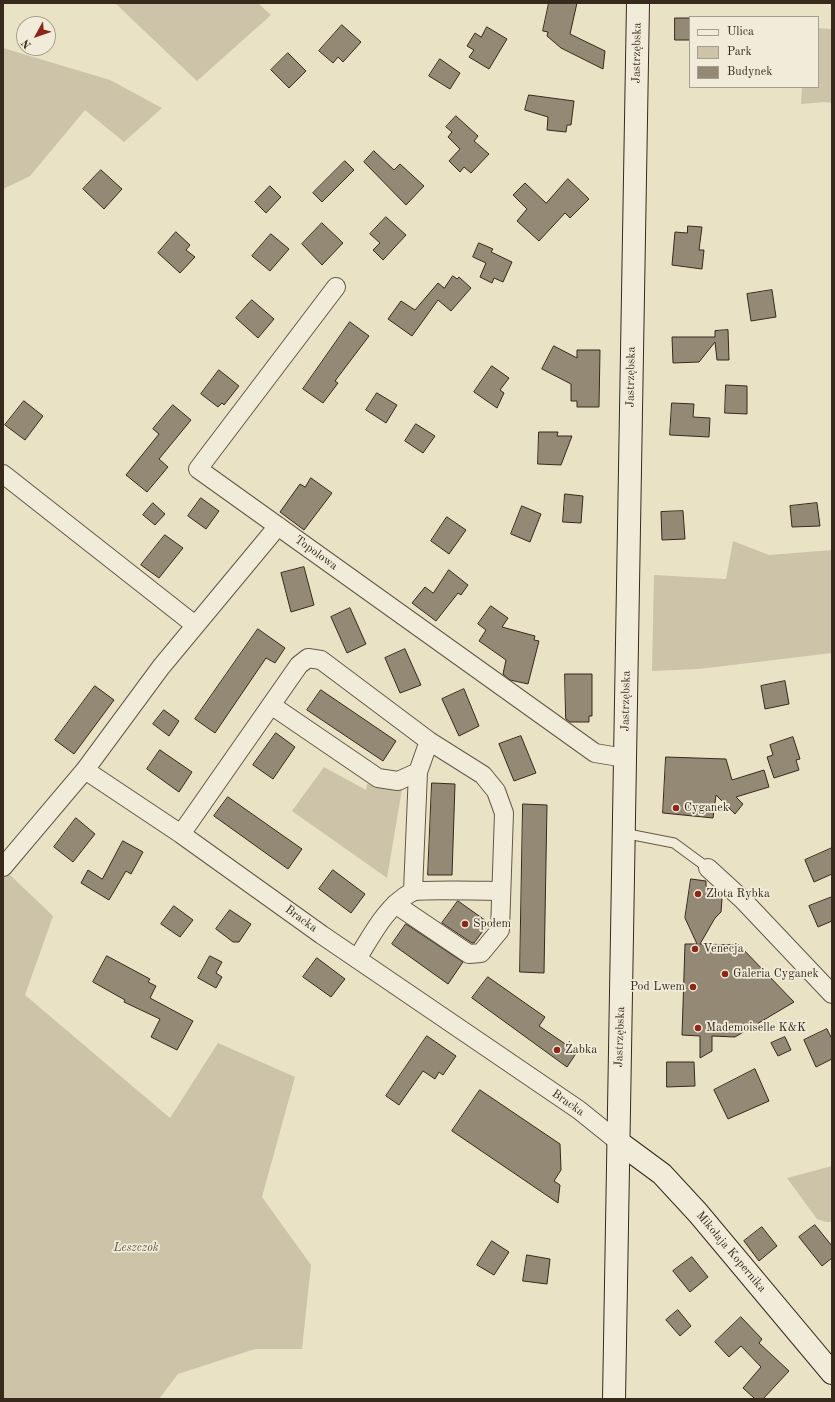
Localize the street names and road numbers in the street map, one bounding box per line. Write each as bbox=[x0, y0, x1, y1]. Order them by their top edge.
street label: Jastrzębska bbox=[629, 22, 645, 84]
street label: Jastrzębska bbox=[623, 346, 639, 408]
street label: Topolowa bbox=[292, 533, 340, 573]
street label: Jastrzębska bbox=[618, 670, 634, 732]
street label: Bracka bbox=[282, 902, 320, 936]
street label: Jastrzębska bbox=[612, 1006, 628, 1068]
street label: Bracka bbox=[549, 1087, 587, 1119]
street label: Mikołaja Kopernika bbox=[693, 1209, 769, 1295]

